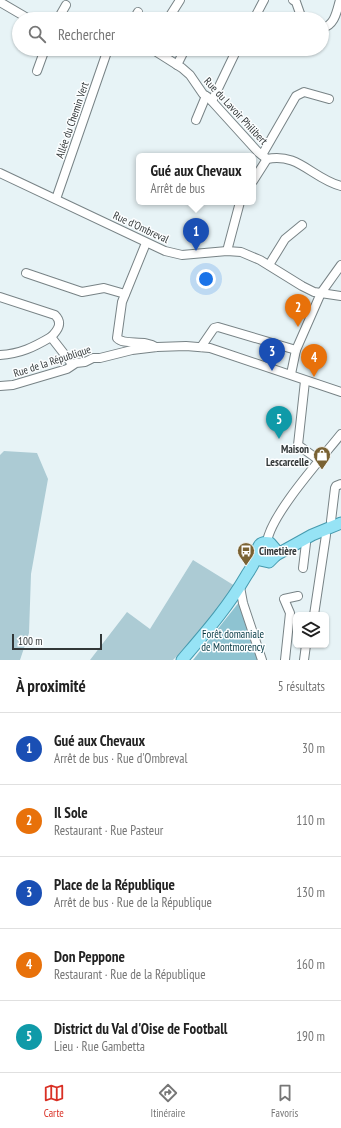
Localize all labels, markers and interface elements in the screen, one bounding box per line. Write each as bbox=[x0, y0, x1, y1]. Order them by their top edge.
search box bbox=[12, 12, 329, 56]
icon: search bbox=[26, 23, 48, 45]
text: Rechercher bbox=[58, 25, 115, 44]
street label: Rue du Lavoir Philibert bbox=[201, 74, 271, 148]
street label: Allée du Chemin Vert bbox=[52, 80, 92, 160]
popup bbox=[136, 153, 256, 205]
text: Gué aux Chevaux bbox=[150, 161, 242, 180]
text: Arrêt de bus bbox=[150, 180, 205, 197]
street label: Rue d'Ombreval bbox=[111, 208, 172, 246]
pin: 1 bbox=[183, 218, 209, 251]
your location bbox=[196, 269, 216, 289]
pin: 2 bbox=[285, 294, 311, 327]
pin: 3 bbox=[259, 338, 285, 371]
street label: Rue de la République bbox=[12, 342, 93, 380]
pin: 4 bbox=[301, 344, 327, 377]
pin: 5 bbox=[266, 406, 292, 439]
place label: Maison Lescarcelle bbox=[266, 442, 309, 469]
shop icon: Maison Lescarcelle bbox=[312, 445, 332, 470]
bus stop icon: Cimetière bbox=[236, 541, 256, 566]
place label: Cimetière bbox=[259, 544, 297, 558]
map controls bbox=[293, 612, 329, 648]
button: layers bbox=[293, 612, 329, 648]
park label: Forêt domaniale de Montmorency bbox=[201, 627, 266, 654]
scale bar bbox=[12, 632, 102, 651]
text: 100 m bbox=[18, 634, 42, 648]
text: À proximité bbox=[16, 675, 86, 697]
text: 5 résultats bbox=[278, 678, 325, 695]
text: Gué aux Chevaux bbox=[54, 731, 145, 750]
text: 1 bbox=[26, 740, 32, 757]
text: 30 m bbox=[302, 740, 325, 757]
text: Arrêt de bus · Rue d'Ombreval bbox=[54, 750, 187, 767]
text: Il Sole bbox=[54, 803, 88, 822]
text: 2 bbox=[26, 812, 32, 829]
text: 110 m bbox=[296, 812, 325, 829]
text: Restaurant · Rue Pasteur bbox=[54, 822, 163, 839]
text: Place de la République bbox=[54, 875, 175, 894]
text: 3 bbox=[26, 884, 32, 901]
text: 130 m bbox=[296, 884, 325, 901]
text: Arrêt de bus · Rue de la République bbox=[54, 894, 212, 911]
text: Don Peppone bbox=[54, 947, 125, 966]
text: 4 bbox=[26, 956, 32, 973]
text: 160 m bbox=[296, 956, 325, 973]
text: Restaurant · Rue de la République bbox=[54, 966, 206, 983]
text: District du Val d'Oise de Football bbox=[54, 1019, 227, 1038]
text: 5 bbox=[26, 1028, 32, 1045]
text: 190 m bbox=[296, 1028, 325, 1045]
text: Lieu · Rue Gambetta bbox=[54, 1038, 145, 1055]
tab: Carte bbox=[43, 1082, 65, 1120]
tab: Itinéraire bbox=[151, 1082, 185, 1120]
tab: Favoris bbox=[271, 1082, 298, 1120]

